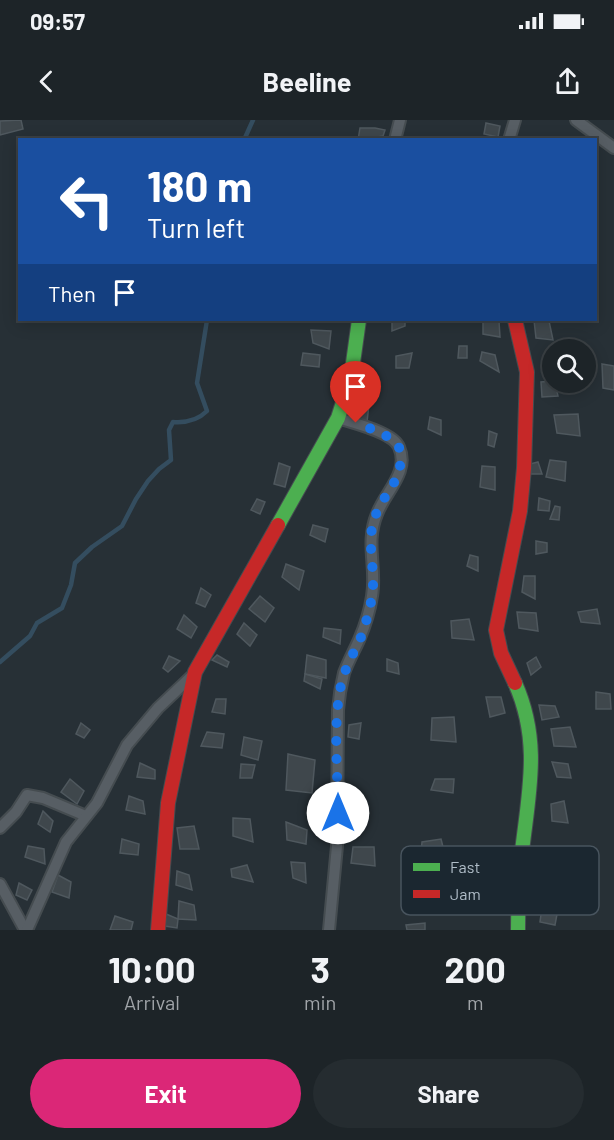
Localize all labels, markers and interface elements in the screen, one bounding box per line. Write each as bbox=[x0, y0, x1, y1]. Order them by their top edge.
text: 09:57 bbox=[30, 8, 85, 34]
icon: back bbox=[30, 65, 63, 98]
text: Beeline bbox=[262, 65, 352, 97]
icon: share bbox=[551, 65, 584, 98]
text: 180 m bbox=[147, 160, 252, 210]
icon: left bbox=[48, 162, 126, 240]
text: Turn left bbox=[147, 211, 245, 243]
icon: arrive bbox=[108, 276, 141, 309]
text: Then bbox=[48, 280, 96, 306]
map controls bbox=[542, 339, 596, 393]
button: search bbox=[542, 339, 596, 393]
pin bbox=[330, 361, 381, 423]
icon: arrive bbox=[339, 370, 372, 403]
position arrow bbox=[306, 781, 370, 845]
legend bbox=[401, 846, 599, 915]
text: Fast bbox=[450, 857, 480, 876]
text: Jam bbox=[450, 884, 481, 903]
text: 10:00 bbox=[108, 947, 196, 990]
text: 3 bbox=[310, 947, 330, 990]
text: 200 bbox=[445, 947, 506, 990]
text: Arrival bbox=[124, 990, 180, 1014]
text: min bbox=[304, 990, 336, 1014]
text: m bbox=[467, 990, 483, 1014]
button: Exit bbox=[30, 1059, 301, 1128]
button: Share bbox=[313, 1059, 584, 1128]

